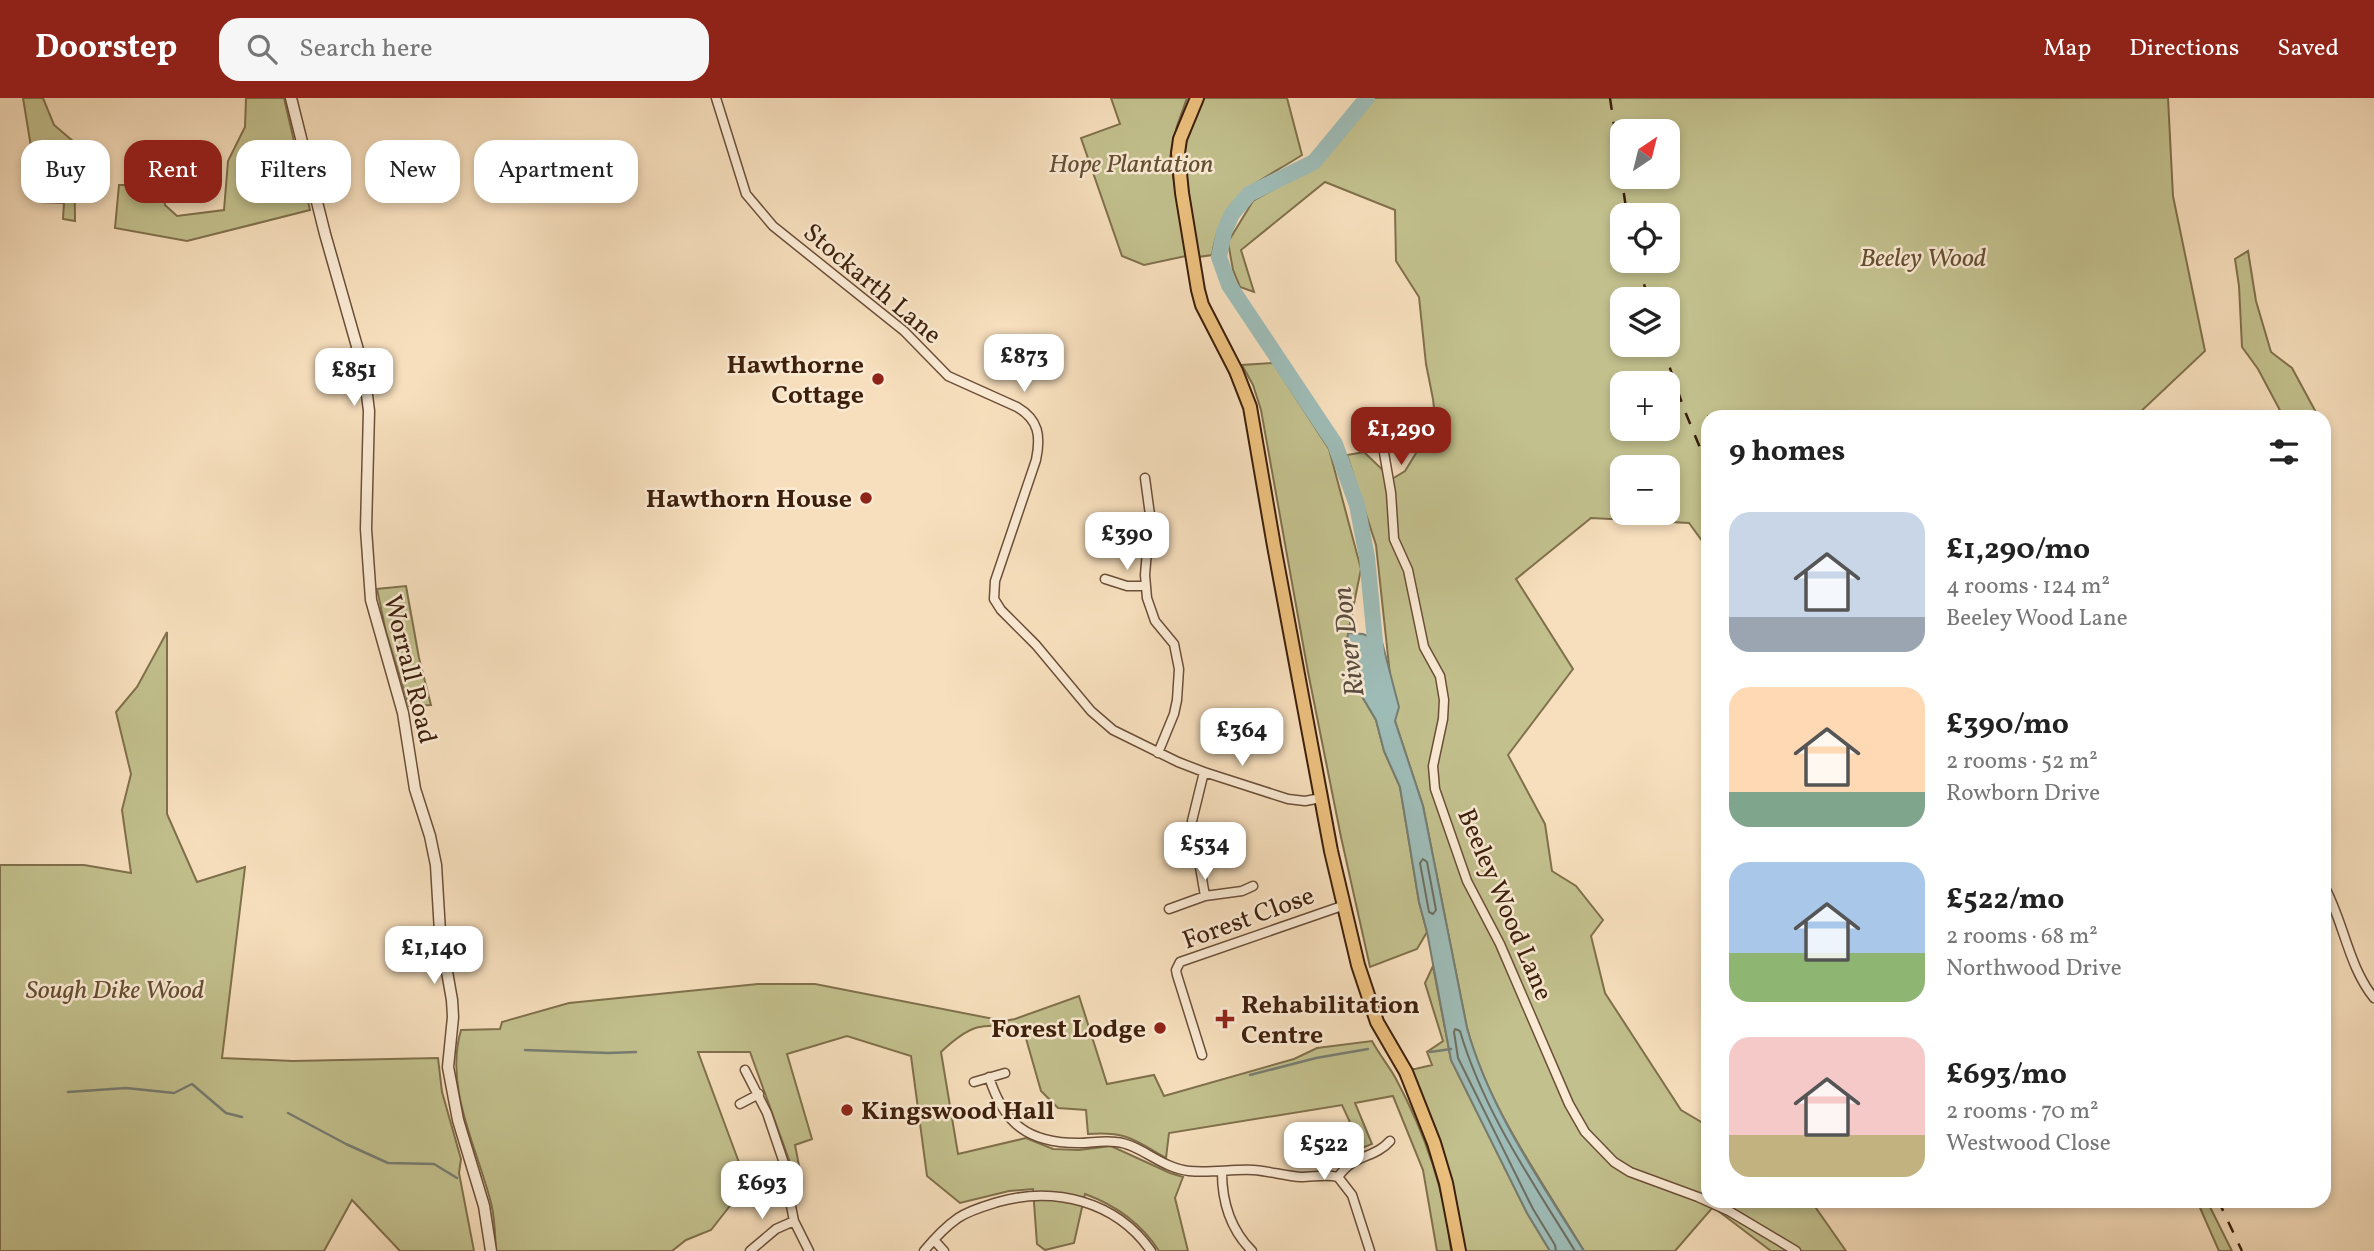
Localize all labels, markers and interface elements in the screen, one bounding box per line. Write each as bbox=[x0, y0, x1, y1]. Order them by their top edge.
search box bbox=[219, 18, 709, 81]
text: Doorstep bbox=[35, 26, 177, 72]
icon: search bbox=[243, 30, 281, 68]
text: Search here bbox=[299, 31, 433, 67]
text: Map bbox=[2043, 32, 2091, 66]
text: Directions bbox=[2129, 32, 2239, 66]
text: Saved bbox=[2277, 32, 2339, 66]
north arrow bbox=[1610, 119, 1680, 189]
map controls bbox=[1610, 119, 1680, 525]
chip: Buy bbox=[21, 140, 110, 203]
chip: Rent bbox=[124, 140, 222, 203]
chip: Filters bbox=[236, 140, 351, 203]
chip: New bbox=[365, 140, 460, 203]
chip: Apartment bbox=[474, 140, 638, 203]
park label: Hope Plantation bbox=[1048, 147, 1214, 183]
button: locate bbox=[1610, 203, 1680, 273]
street label: Stockarth Lane bbox=[795, 216, 949, 353]
park label: Beeley Wood bbox=[1860, 241, 1987, 277]
button: layers bbox=[1610, 287, 1680, 357]
pin: £873 bbox=[983, 334, 1065, 394]
text: £873 bbox=[1000, 341, 1048, 373]
pin: £851 bbox=[313, 348, 395, 408]
place label: Hawthorne Cottage bbox=[726, 348, 864, 414]
text: £851 bbox=[331, 355, 377, 387]
marker: Hawthorne Cottage bbox=[870, 371, 886, 387]
button: + bbox=[1610, 371, 1680, 441]
pin: £1,290 bbox=[1344, 408, 1458, 467]
text: £1,290 bbox=[1367, 414, 1435, 446]
text: 9 homes bbox=[1729, 431, 1845, 473]
icon: filters bbox=[2265, 433, 2303, 471]
button: − bbox=[1610, 455, 1680, 525]
place label: Hawthorn House bbox=[646, 482, 852, 518]
marker: Hawthorn House bbox=[858, 490, 874, 506]
pin: £390 bbox=[1086, 512, 1168, 572]
text: £390 bbox=[1101, 519, 1153, 551]
text: £1,290/mo bbox=[1946, 529, 2090, 571]
icon: home bbox=[1785, 540, 1869, 624]
text: 4 rooms · 124 m² bbox=[1946, 571, 2110, 603]
water label: River Don bbox=[1323, 584, 1376, 699]
street label: Worrall Road bbox=[373, 591, 445, 748]
text: Beeley Wood Lane bbox=[1946, 603, 2128, 635]
text: £390/mo bbox=[1946, 704, 2069, 746]
pin: £364 bbox=[1201, 708, 1283, 768]
text: £364 bbox=[1216, 715, 1268, 747]
icon: home bbox=[1785, 715, 1869, 799]
text: 2 rooms · 52 m² bbox=[1946, 746, 2098, 778]
text: Rowborn Drive bbox=[1946, 778, 2100, 810]
street label: Beeley Wood Lane bbox=[1447, 803, 1561, 1006]
pin: £534 bbox=[1164, 822, 1246, 882]
text: £534 bbox=[1180, 829, 1230, 861]
street label: Forest Close bbox=[1178, 878, 1320, 959]
text: £522/mo bbox=[1946, 879, 2064, 921]
icon: home bbox=[1785, 890, 1869, 974]
text: 2 rooms · 68 m² bbox=[1946, 921, 2098, 953]
pin: £1,140 bbox=[377, 926, 491, 986]
text: £1,140 bbox=[401, 933, 467, 965]
text: Northwood Drive bbox=[1946, 953, 2122, 985]
park label: Sough Dike Wood bbox=[26, 973, 205, 1009]
place label: Rehabilitation Centre bbox=[1241, 988, 1420, 1054]
marker: Rehabilitation Centre bbox=[1215, 1009, 1235, 1029]
place label: Forest Lodge bbox=[991, 1012, 1146, 1048]
marker: Forest Lodge bbox=[1152, 1020, 1168, 1036]
text: £693/mo bbox=[1946, 1054, 2067, 1096]
icon: home bbox=[1785, 1065, 1869, 1149]
place label: Kingswood Hall bbox=[861, 1094, 1055, 1130]
text: 2 rooms · 70 m² bbox=[1946, 1096, 2099, 1128]
marker: Kingswood Hall bbox=[839, 1102, 855, 1118]
pin: £522 bbox=[1283, 1122, 1365, 1182]
text: Westwood Close bbox=[1946, 1128, 2111, 1160]
text: £522 bbox=[1300, 1129, 1348, 1161]
pin: £693 bbox=[721, 1162, 803, 1221]
text: £693 bbox=[737, 1168, 787, 1200]

